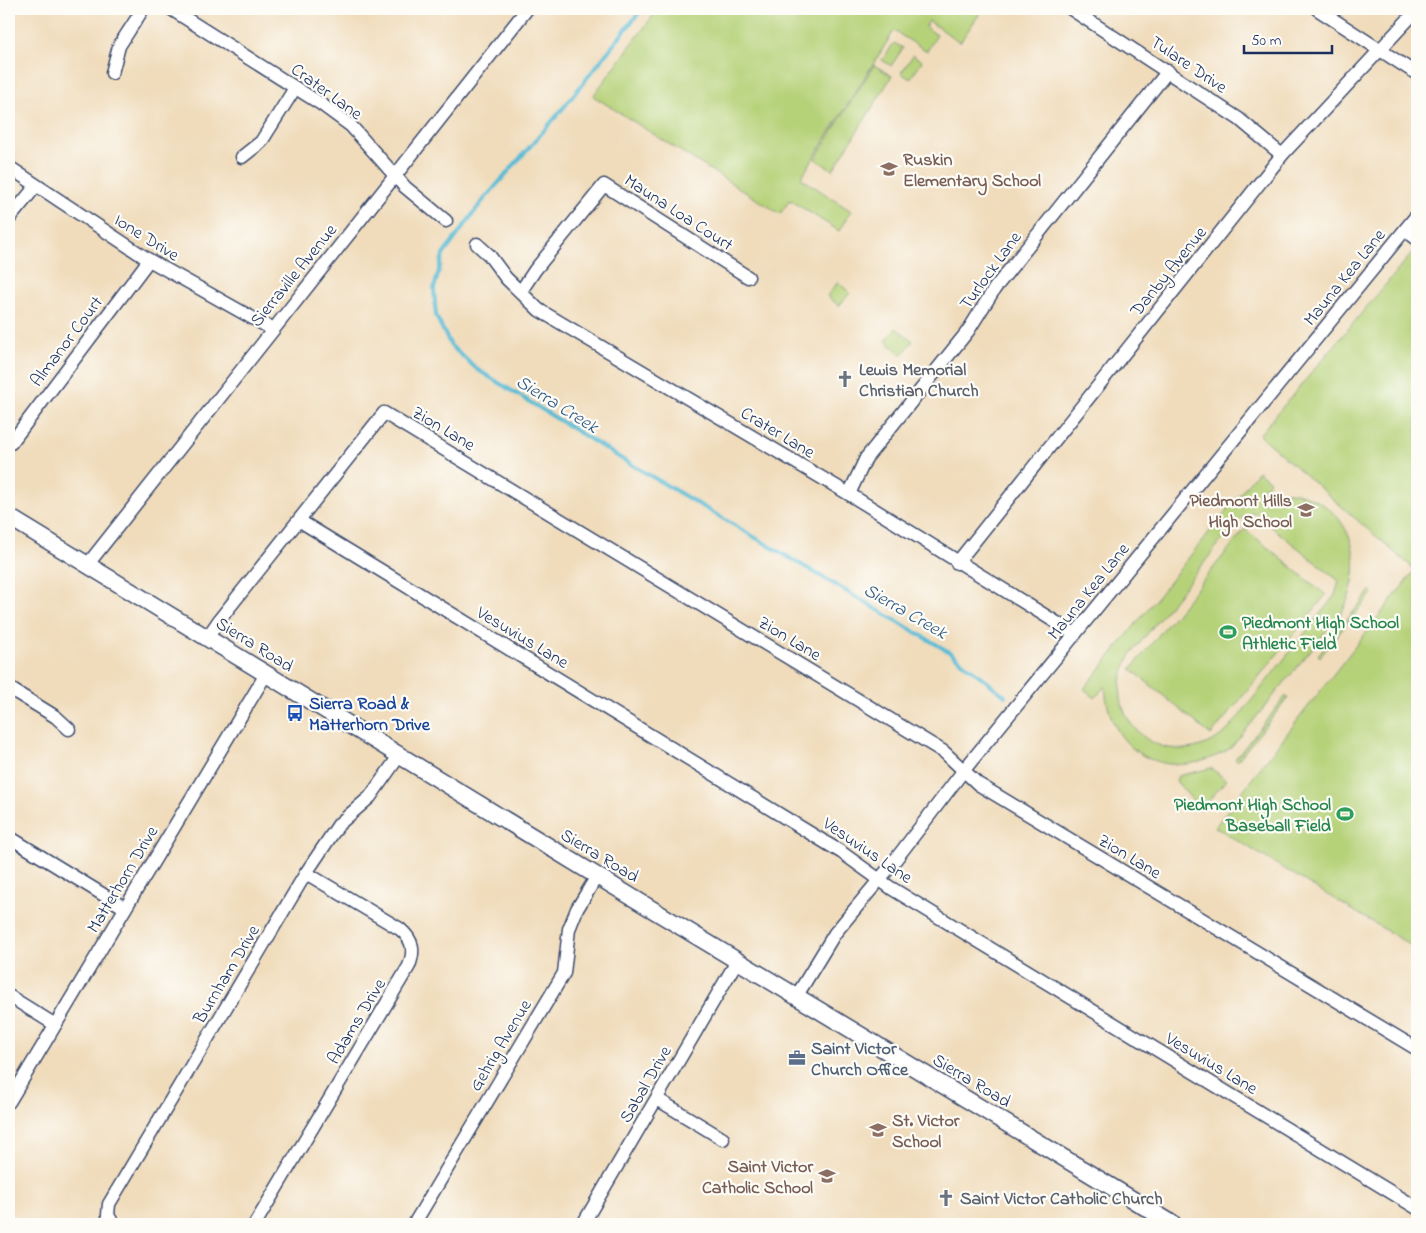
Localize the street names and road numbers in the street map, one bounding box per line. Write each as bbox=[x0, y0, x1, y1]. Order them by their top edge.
street label: Tulare Drive bbox=[1144, 30, 1232, 102]
street label: Crater Lane bbox=[285, 58, 368, 128]
street label: Mauna Loa Court bbox=[618, 169, 738, 259]
street label: Ione Drive bbox=[108, 208, 184, 269]
street label: Sierraville Avenue bbox=[245, 218, 345, 334]
street label: Danby Avenue bbox=[1124, 221, 1215, 324]
street label: Mauna Kea Lane bbox=[1298, 223, 1393, 332]
street label: Turlock Lane bbox=[954, 226, 1029, 316]
street label: Almanor Court bbox=[25, 292, 110, 393]
street label: Zion Lane bbox=[406, 401, 480, 459]
street label: Crater Lane bbox=[735, 401, 820, 467]
street label: Mauna Kea Lane bbox=[1042, 537, 1137, 646]
street label: Vesuvius Lane bbox=[470, 600, 574, 677]
street label: Zion Lane bbox=[752, 611, 826, 669]
street label: Sierra Road bbox=[210, 612, 298, 680]
street label: Vesuvius Lane bbox=[816, 811, 918, 892]
street label: Matterhorn Drive bbox=[81, 821, 166, 939]
street label: Sierra Road bbox=[555, 823, 643, 890]
street label: Zion Lane bbox=[1092, 829, 1166, 887]
street label: Burnham Drive bbox=[187, 920, 268, 1030]
street label: Adams Drive bbox=[322, 973, 394, 1070]
street label: Gehrig Avenue bbox=[464, 994, 541, 1097]
street label: Vesuvius Lane bbox=[1159, 1026, 1263, 1103]
street label: Sabal Drive bbox=[614, 1041, 680, 1129]
street label: Sierra Road bbox=[927, 1048, 1015, 1115]

